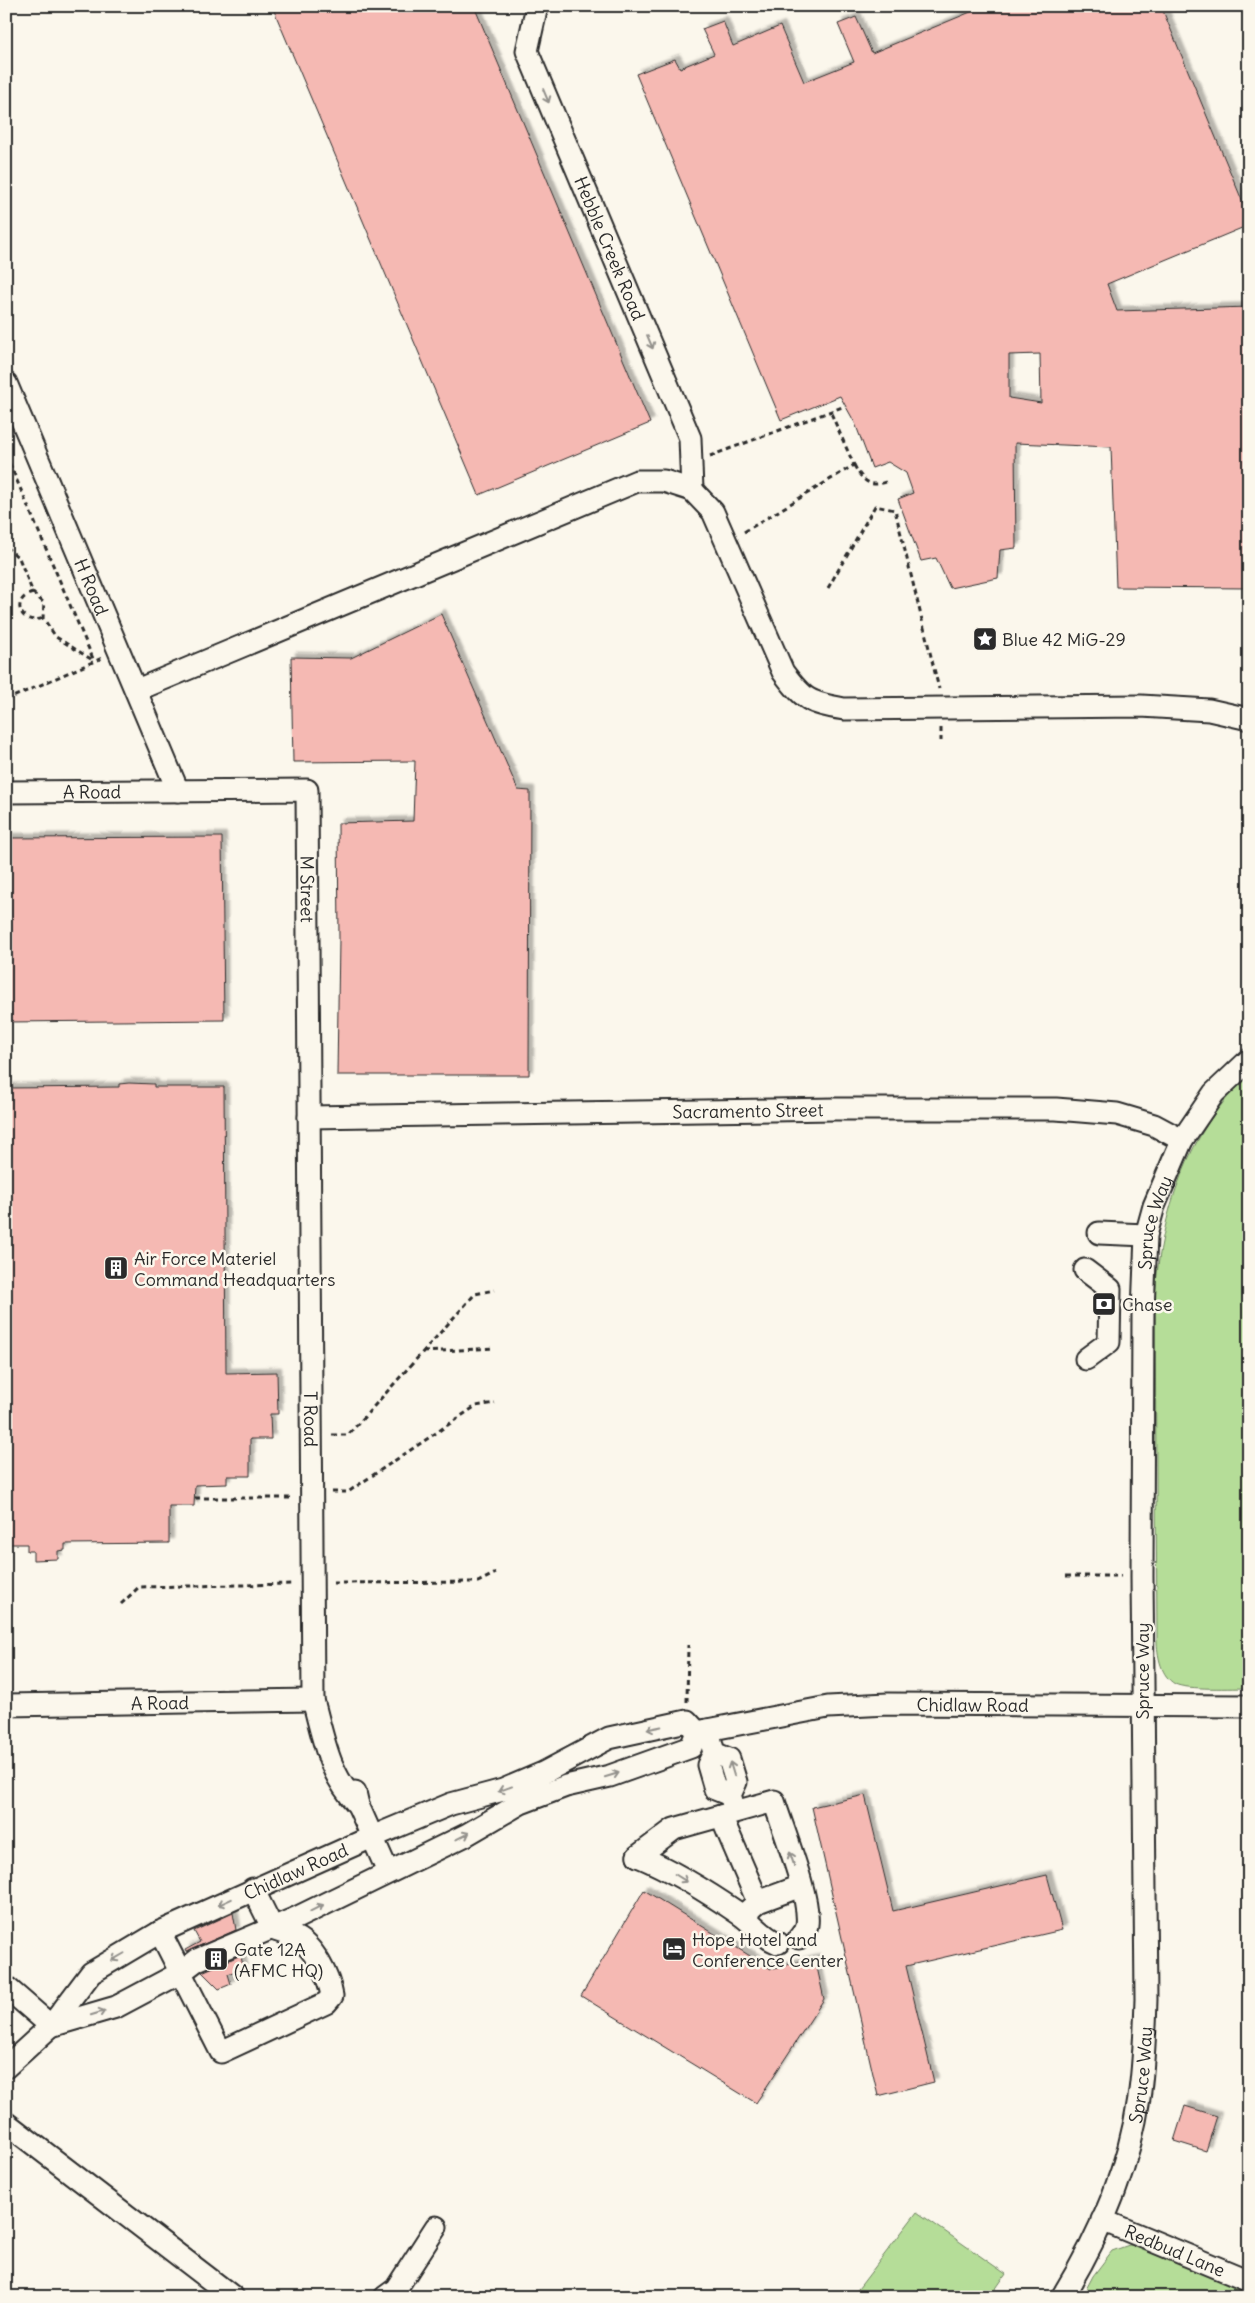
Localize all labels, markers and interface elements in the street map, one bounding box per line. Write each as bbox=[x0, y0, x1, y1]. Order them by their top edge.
one-way arrow bbox=[542, 88, 552, 103]
street label: Hebble Creek Road bbox=[570, 173, 651, 324]
one-way arrow bbox=[646, 334, 655, 349]
street label: H Road bbox=[70, 555, 114, 619]
place icon: Blue 42 MiG-29 bbox=[972, 626, 998, 652]
place label: Blue 42 MiG-29 bbox=[1002, 628, 1126, 651]
street label: A Road bbox=[63, 780, 122, 803]
street label: M Street bbox=[296, 855, 319, 923]
street label: Sacramento Street bbox=[672, 1098, 824, 1123]
street label: Spruce Way bbox=[1133, 1172, 1177, 1270]
place label: Air Force Materiel Command Headquarters bbox=[134, 1247, 335, 1291]
building icon: Air Force Materiel Command Headquarters bbox=[103, 1255, 129, 1281]
bank icon: Chase bbox=[1091, 1291, 1117, 1317]
place label: Chase bbox=[1122, 1293, 1172, 1316]
street label: T Road bbox=[299, 1391, 323, 1447]
street label: Spruce Way bbox=[1131, 1622, 1154, 1720]
street label: A Road bbox=[131, 1691, 190, 1714]
street label: Chidlaw Road bbox=[917, 1693, 1029, 1716]
one-way arrow bbox=[647, 1724, 663, 1733]
one-way arrow bbox=[727, 1762, 737, 1778]
one-way arrow bbox=[603, 1770, 619, 1780]
one-way arrow bbox=[497, 1785, 513, 1794]
one-way arrow bbox=[455, 1831, 470, 1841]
street label: Chidlaw Road bbox=[240, 1838, 352, 1905]
one-way arrow bbox=[787, 1851, 797, 1867]
one-way arrow bbox=[674, 1873, 688, 1883]
one-way arrow bbox=[218, 1898, 233, 1907]
one-way arrow bbox=[309, 1903, 324, 1913]
place label: Hope Hotel and Conference Center bbox=[692, 1928, 844, 1972]
hotel icon: Hope Hotel and Conference Center bbox=[661, 1936, 687, 1962]
place label: Gate 12A (AFMC HQ) bbox=[234, 1938, 323, 1982]
building icon: Gate 12A (AFMC HQ) bbox=[203, 1946, 229, 1972]
one-way arrow bbox=[111, 1952, 125, 1962]
one-way arrow bbox=[90, 2007, 106, 2017]
street label: Spruce Way bbox=[1123, 2026, 1157, 2125]
street label: Redbud Lane bbox=[1121, 2219, 1229, 2281]

